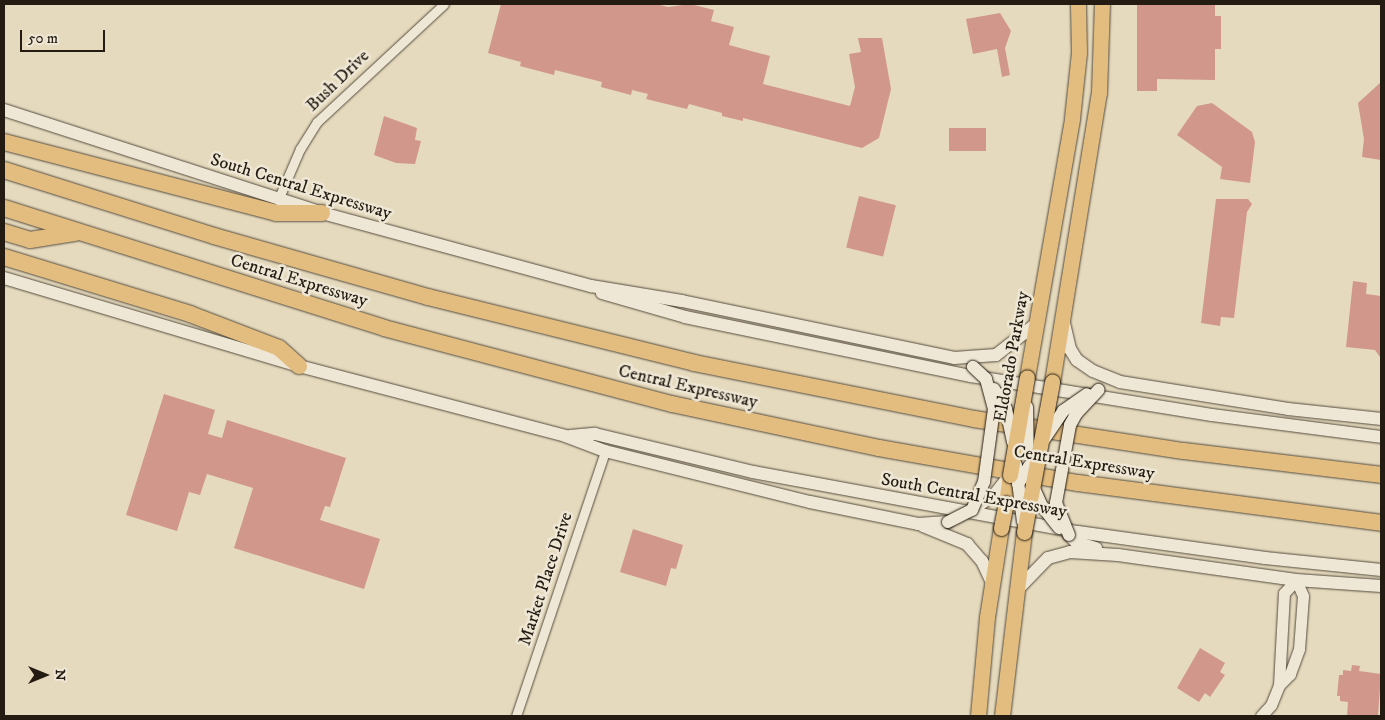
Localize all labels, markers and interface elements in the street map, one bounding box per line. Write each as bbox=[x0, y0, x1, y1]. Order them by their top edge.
scale bar bbox=[22, 20, 108, 52]
text: 50 m bbox=[28, 29, 58, 48]
street label: Bush Drive bbox=[302, 46, 374, 116]
street label: South Central Expressway bbox=[208, 149, 394, 225]
street label: Central Expressway bbox=[228, 250, 370, 312]
street label: Eldorado Parkway bbox=[990, 290, 1034, 424]
street label: Central Expressway bbox=[616, 360, 760, 414]
street label: Central Expressway bbox=[1012, 441, 1156, 485]
street label: South Central Expressway bbox=[879, 469, 1069, 523]
street label: Market Place Drive bbox=[514, 510, 578, 648]
north arrow bbox=[20, 650, 70, 700]
text: N bbox=[51, 669, 69, 681]

